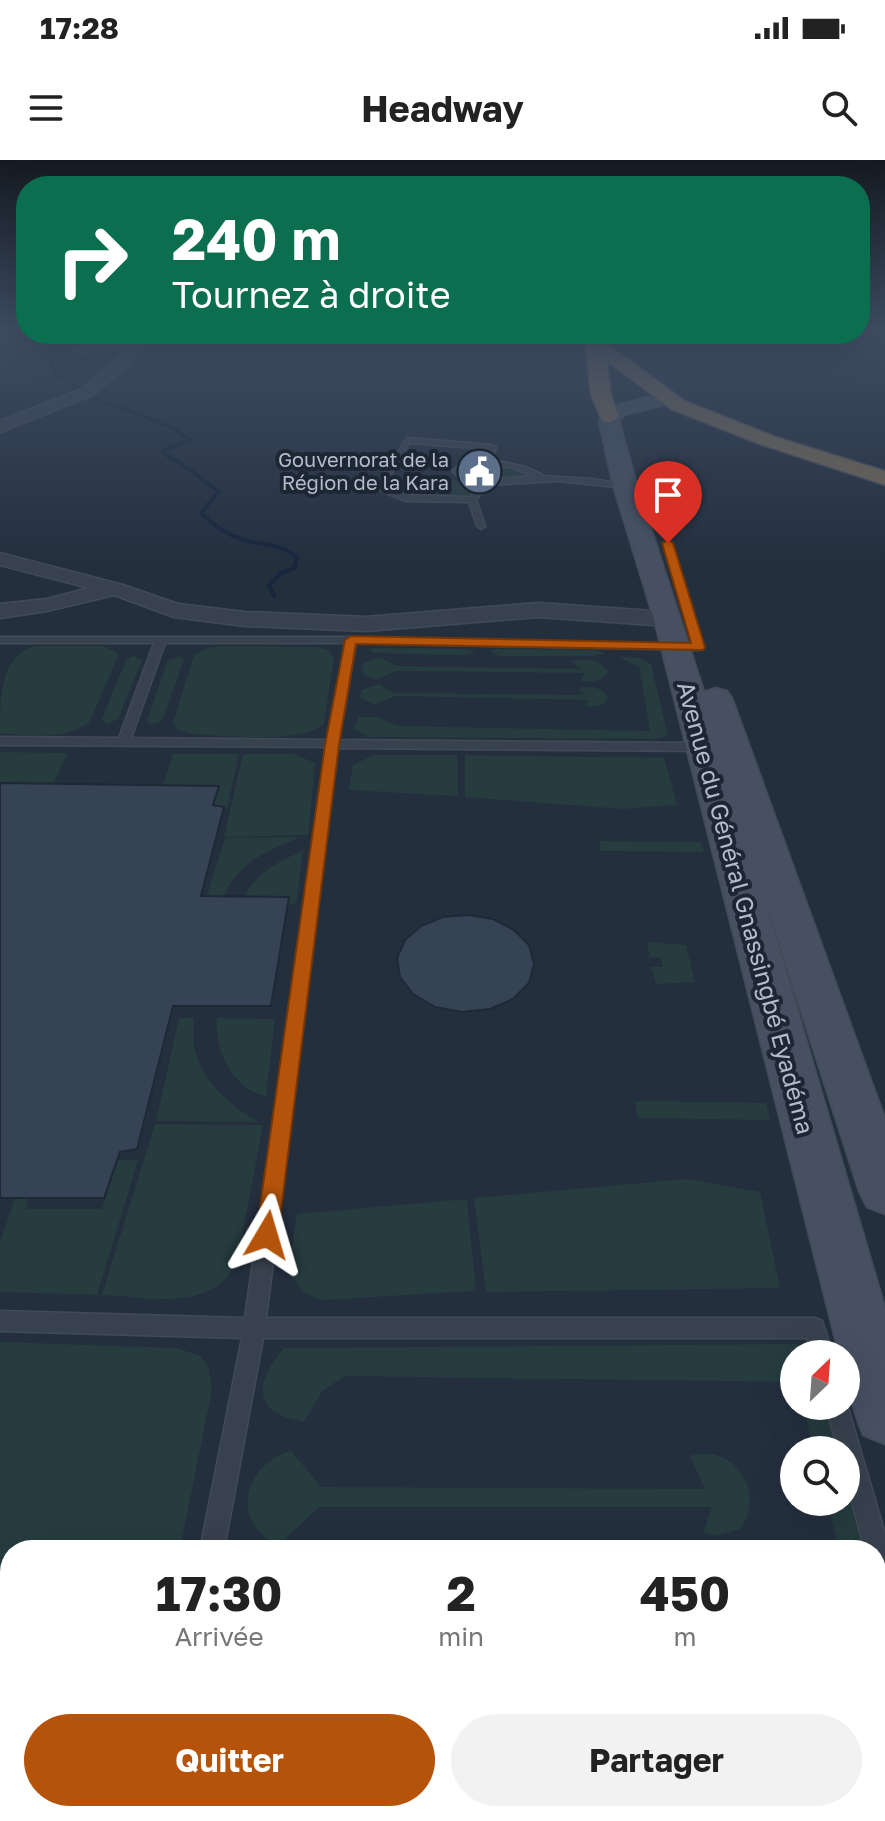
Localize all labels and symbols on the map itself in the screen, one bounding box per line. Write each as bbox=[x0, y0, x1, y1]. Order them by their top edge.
place label: Gouvernorat de la Région de la Kara bbox=[278, 447, 449, 494]
public building icon: Gouvernorat de la Région de la Kara bbox=[456, 448, 504, 496]
pin bbox=[634, 461, 702, 543]
street label: Avenue du Général Gnassingbé Eyadéma bbox=[672, 678, 821, 1137]
position arrow bbox=[225, 1193, 309, 1277]
north arrow bbox=[780, 1340, 860, 1420]

